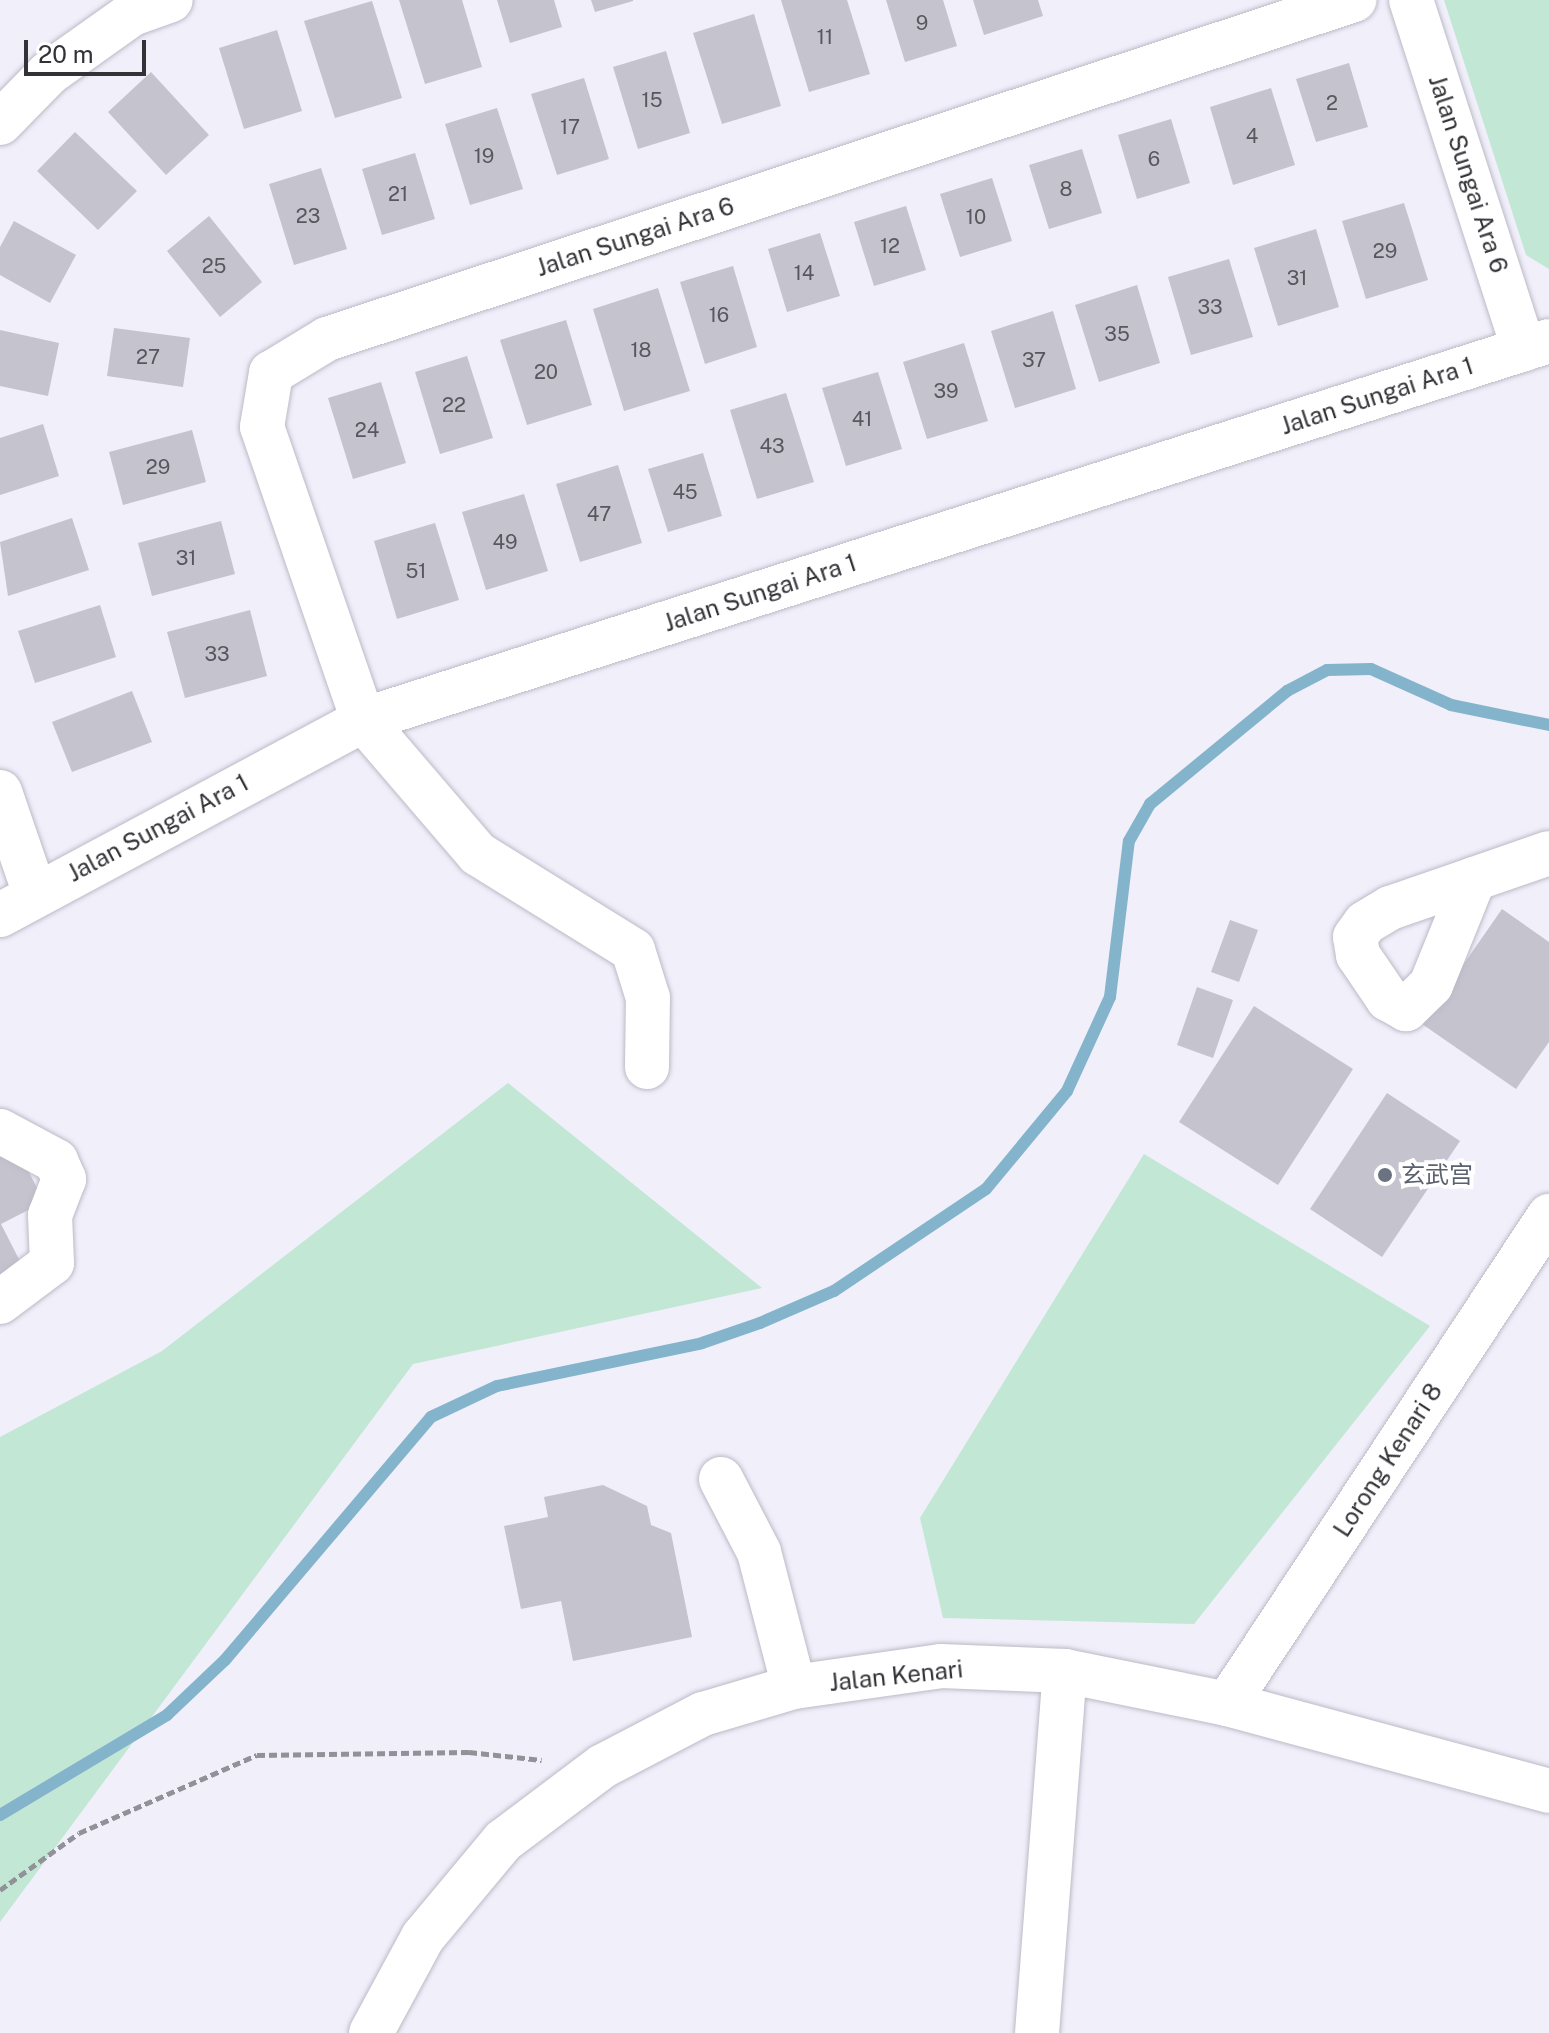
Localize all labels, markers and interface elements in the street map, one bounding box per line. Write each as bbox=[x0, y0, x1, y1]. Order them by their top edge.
house number: 9 bbox=[916, 11, 928, 35]
scale bar bbox=[28, 24, 150, 74]
house number: 11 bbox=[817, 25, 833, 49]
text: 20 m bbox=[38, 40, 94, 68]
street label: Jalan Sungai Ara 6 bbox=[1422, 71, 1514, 277]
house number: 15 bbox=[642, 88, 662, 112]
house number: 2 bbox=[1326, 91, 1338, 115]
house number: 17 bbox=[560, 115, 580, 139]
house number: 4 bbox=[1246, 124, 1258, 148]
house number: 19 bbox=[474, 144, 494, 168]
house number: 6 bbox=[1148, 147, 1160, 171]
house number: 8 bbox=[1060, 177, 1072, 201]
house number: 21 bbox=[388, 182, 408, 206]
street label: Jalan Sungai Ara 6 bbox=[532, 191, 738, 283]
house number: 23 bbox=[296, 204, 320, 228]
house number: 10 bbox=[966, 205, 986, 229]
house number: 12 bbox=[880, 234, 900, 258]
house number: 29 bbox=[1373, 239, 1397, 263]
house number: 25 bbox=[202, 254, 226, 278]
house number: 14 bbox=[794, 261, 814, 285]
house number: 31 bbox=[1287, 266, 1307, 290]
house number: 33 bbox=[1197, 295, 1223, 319]
house number: 16 bbox=[709, 303, 729, 327]
house number: 35 bbox=[1104, 322, 1130, 346]
house number: 18 bbox=[630, 338, 652, 362]
house number: 27 bbox=[136, 345, 160, 369]
house number: 37 bbox=[1022, 348, 1046, 372]
street label: Jalan Sungai Ara 1 bbox=[1277, 351, 1477, 441]
house number: 20 bbox=[534, 360, 558, 384]
house number: 39 bbox=[934, 379, 958, 403]
house number: 22 bbox=[442, 393, 466, 417]
house number: 41 bbox=[852, 407, 872, 431]
house number: 24 bbox=[355, 418, 379, 442]
house number: 43 bbox=[759, 434, 785, 458]
house number: 29 bbox=[146, 455, 170, 479]
house number: 45 bbox=[672, 480, 698, 504]
house number: 47 bbox=[587, 502, 611, 526]
house number: 49 bbox=[492, 530, 518, 554]
house number: 31 bbox=[176, 546, 196, 570]
street label: Jalan Sungai Ara 1 bbox=[660, 548, 860, 638]
house number: 51 bbox=[406, 559, 426, 583]
house number: 33 bbox=[204, 642, 230, 666]
street label: Jalan Sungai Ara 1 bbox=[62, 768, 254, 888]
place label: 玄武宫 bbox=[1401, 1161, 1473, 1189]
marker: 玄武宫 bbox=[1376, 1166, 1394, 1184]
street label: Lorong Kenari 8 bbox=[1328, 1378, 1448, 1542]
street label: Jalan Kenari bbox=[828, 1655, 964, 1697]

